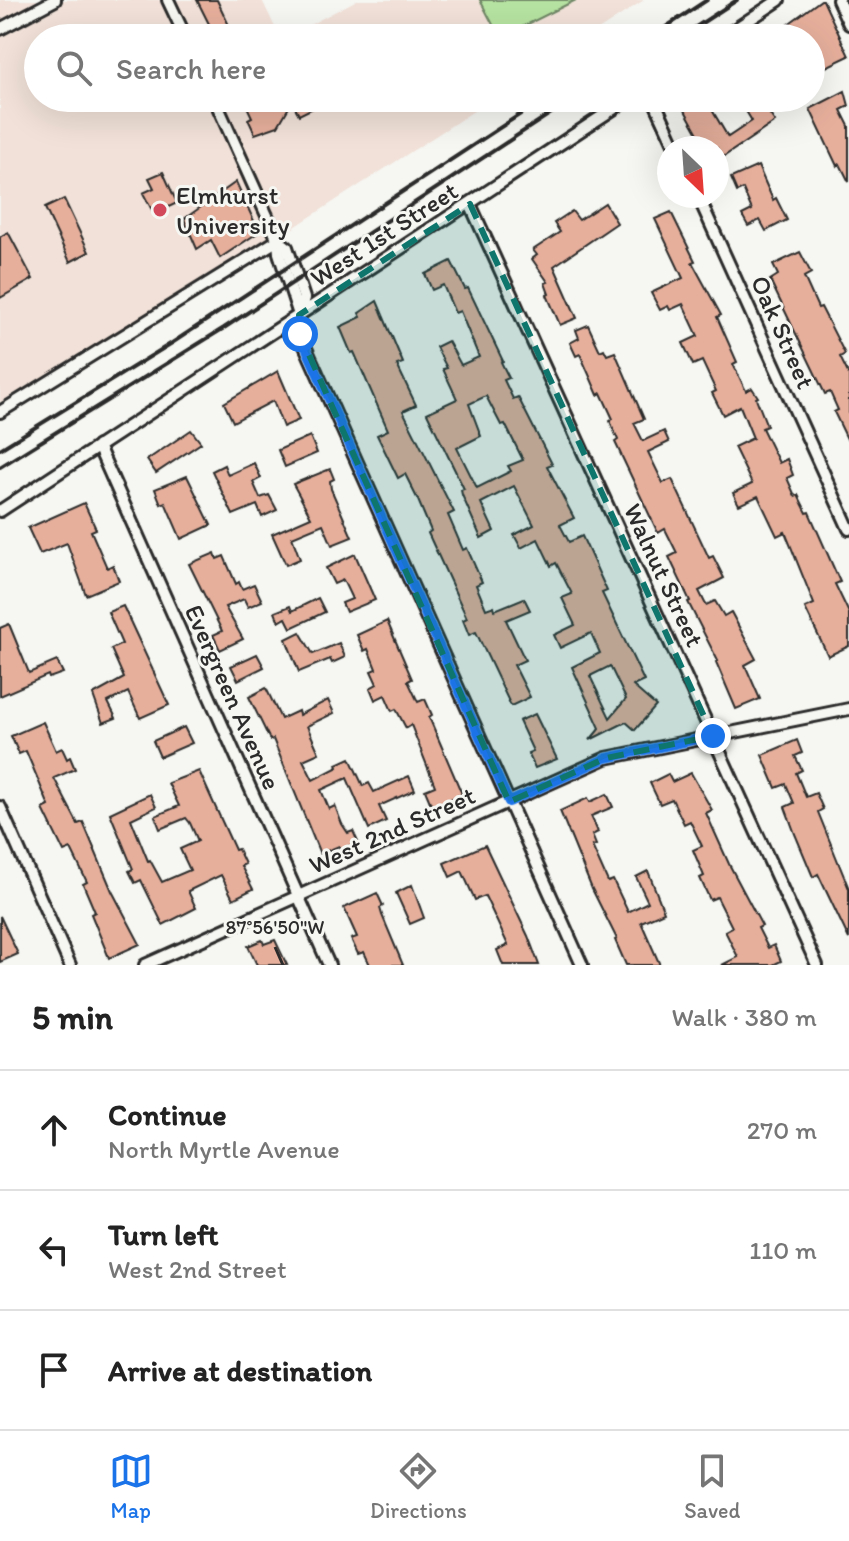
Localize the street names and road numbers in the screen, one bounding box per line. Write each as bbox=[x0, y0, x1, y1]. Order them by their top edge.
street label: West 1st Street bbox=[304, 174, 464, 294]
street label: Oak Street bbox=[744, 270, 822, 394]
street label: Walnut Street bbox=[617, 498, 711, 652]
street label: Evergreen Avenue bbox=[178, 600, 288, 794]
street label: West 2nd Street bbox=[304, 779, 480, 881]

